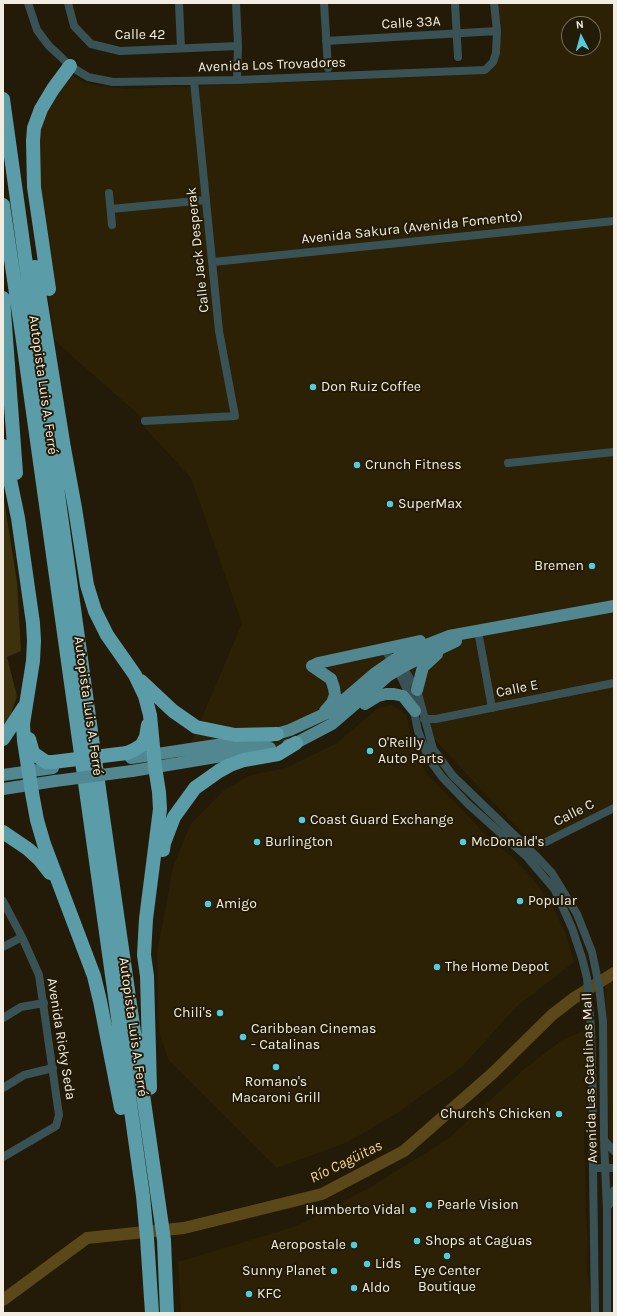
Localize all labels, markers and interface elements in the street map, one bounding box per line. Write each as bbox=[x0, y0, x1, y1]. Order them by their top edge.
street label: Calle 33A bbox=[381, 13, 441, 33]
north arrow bbox=[561, 16, 601, 56]
text: N bbox=[575, 18, 584, 31]
street label: Calle 42 bbox=[115, 27, 165, 43]
street label: Avenida Los Trovadores bbox=[198, 54, 346, 76]
street label: Calle Jack Desperak bbox=[183, 186, 213, 314]
street label: Avenida Sakura (Avenida Fomento) bbox=[300, 208, 524, 248]
street label: Autopista Luis A. Ferré bbox=[25, 314, 61, 456]
place label: Don Ruiz Coffee bbox=[321, 379, 421, 395]
marker: Don Ruiz Coffee bbox=[308, 382, 318, 392]
place label: Crunch Fitness bbox=[365, 457, 462, 473]
marker: Crunch Fitness bbox=[352, 460, 362, 470]
place label: SuperMax bbox=[398, 496, 462, 512]
marker: SuperMax bbox=[385, 499, 395, 509]
place label: Bremen bbox=[534, 558, 584, 574]
marker: Bremen bbox=[587, 561, 597, 571]
street label: Autopista Luis A. Ferré bbox=[70, 635, 106, 777]
street label: Calle E bbox=[495, 677, 539, 701]
place label: O'Reilly Auto Parts bbox=[378, 735, 444, 768]
marker: O'Reilly Auto Parts bbox=[365, 746, 375, 756]
street label: Calle C bbox=[551, 796, 597, 830]
place label: Coast Guard Exchange bbox=[310, 812, 454, 828]
marker: Coast Guard Exchange bbox=[297, 815, 307, 825]
place label: Burlington bbox=[265, 834, 333, 850]
place label: McDonald's bbox=[471, 834, 545, 850]
marker: Burlington bbox=[252, 837, 262, 847]
marker: McDonald's bbox=[458, 837, 468, 847]
place label: Popular bbox=[528, 893, 577, 909]
place label: Amigo bbox=[216, 896, 257, 912]
marker: Popular bbox=[515, 896, 525, 906]
marker: Amigo bbox=[203, 899, 213, 909]
street label: Autopista Luis A. Ferré bbox=[115, 956, 151, 1098]
place label: The Home Depot bbox=[445, 959, 549, 975]
marker: The Home Depot bbox=[432, 962, 442, 972]
street label: Avenida Ricky Seda bbox=[43, 977, 79, 1101]
street label: Avenida Las Catalinas Mall bbox=[579, 993, 601, 1163]
place label: Chili's bbox=[173, 1005, 212, 1021]
marker: Chili's bbox=[215, 1008, 225, 1018]
place label: Caribbean Cinemas - Catalinas bbox=[251, 1021, 376, 1054]
marker: Caribbean Cinemas - Catalinas bbox=[238, 1032, 248, 1042]
marker: Romano's Macaroni Grill bbox=[271, 1062, 281, 1072]
place label: Romano's Macaroni Grill bbox=[231, 1074, 321, 1106]
place label: Church's Chicken bbox=[440, 1106, 551, 1122]
marker: Church's Chicken bbox=[554, 1109, 564, 1119]
water label: Río Cagüitas bbox=[307, 1137, 385, 1187]
place label: Pearle Vision bbox=[437, 1197, 519, 1213]
marker: Pearle Vision bbox=[424, 1200, 434, 1210]
place label: Humberto Vidal bbox=[305, 1202, 405, 1218]
marker: Humberto Vidal bbox=[408, 1205, 418, 1215]
place label: Shops at Caguas bbox=[425, 1233, 532, 1249]
marker: Shops at Caguas bbox=[412, 1236, 422, 1246]
place label: Aeropostale bbox=[271, 1237, 346, 1253]
marker: Aeropostale bbox=[349, 1240, 359, 1250]
marker: Eye Center Boutique bbox=[442, 1251, 452, 1261]
place label: Lids bbox=[375, 1256, 401, 1272]
marker: Lids bbox=[362, 1259, 372, 1269]
place label: Sunny Planet bbox=[242, 1263, 326, 1279]
place label: Eye Center Boutique bbox=[414, 1263, 480, 1296]
marker: Sunny Planet bbox=[329, 1266, 339, 1276]
place label: Aldo bbox=[362, 1280, 390, 1296]
marker: Aldo bbox=[349, 1283, 359, 1293]
place label: KFC bbox=[257, 1286, 281, 1302]
marker: KFC bbox=[244, 1289, 254, 1299]

